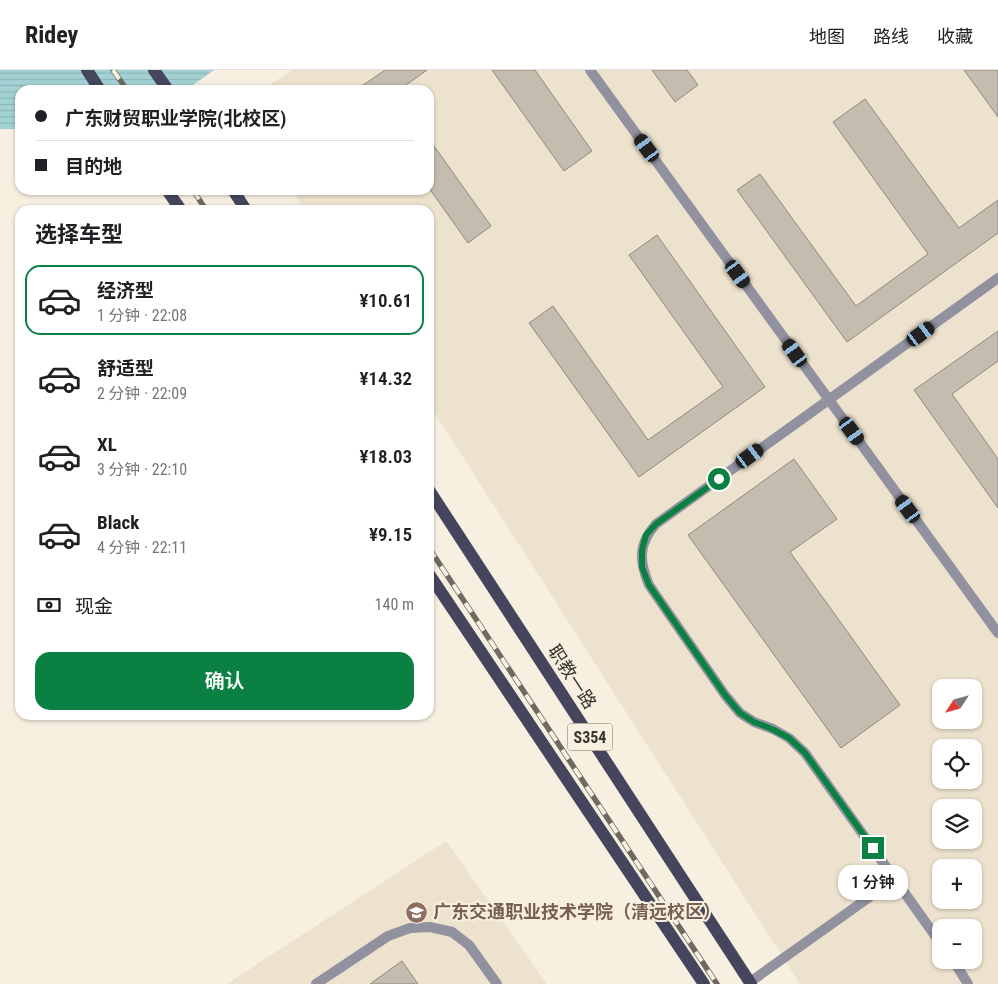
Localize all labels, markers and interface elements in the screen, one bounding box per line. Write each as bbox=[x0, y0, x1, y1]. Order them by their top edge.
text: Ridey bbox=[25, 21, 78, 49]
text: 地图 bbox=[809, 26, 845, 47]
text: 路线 bbox=[873, 26, 909, 47]
text: 收藏 bbox=[937, 26, 973, 47]
text: 广东财贸职业学院(北校区) bbox=[65, 107, 286, 130]
car bbox=[632, 131, 661, 165]
text: 目的地 bbox=[65, 155, 122, 178]
text: 选择车型 bbox=[35, 222, 123, 247]
car bbox=[723, 257, 752, 291]
icon: car bbox=[37, 278, 82, 323]
text: 经济型 bbox=[97, 279, 154, 302]
text: ¥10.61 bbox=[359, 289, 412, 312]
text: 1 分钟 · 22:08 bbox=[97, 306, 187, 325]
car bbox=[904, 319, 937, 349]
car bbox=[780, 336, 809, 370]
icon: car bbox=[37, 356, 82, 401]
text: 舒适型 bbox=[97, 357, 154, 380]
text: ¥14.32 bbox=[359, 367, 412, 390]
text: 2 分钟 · 22:09 bbox=[97, 384, 187, 403]
car bbox=[837, 414, 866, 448]
text: XL bbox=[97, 433, 117, 456]
icon: car bbox=[37, 434, 82, 479]
car bbox=[733, 441, 766, 471]
text: ¥18.03 bbox=[359, 445, 412, 468]
text: 3 分钟 · 22:10 bbox=[97, 460, 187, 479]
route start bbox=[708, 468, 730, 490]
car bbox=[893, 492, 922, 526]
text: Black bbox=[97, 511, 139, 534]
icon: car bbox=[37, 512, 82, 557]
text: ¥9.15 bbox=[369, 523, 412, 546]
text: 4 分钟 · 22:11 bbox=[97, 538, 187, 557]
icon: cash bbox=[35, 591, 63, 619]
text: 现金 bbox=[75, 595, 113, 618]
text: 140 m bbox=[375, 595, 414, 614]
street label: 职教一路 bbox=[544, 641, 601, 713]
button: 确认 bbox=[35, 652, 414, 710]
north arrow bbox=[932, 679, 982, 729]
map controls bbox=[932, 679, 982, 969]
road number: S354 bbox=[568, 724, 612, 750]
button: locate bbox=[932, 739, 982, 789]
button: layers bbox=[932, 799, 982, 849]
route end bbox=[862, 837, 884, 859]
button: + bbox=[932, 859, 982, 909]
callout: 1 分钟 bbox=[838, 866, 908, 900]
text: 1 分钟 bbox=[851, 873, 895, 892]
school or university icon: 广东交通职业技术学院（清远校区） bbox=[405, 900, 429, 924]
place label: 广东交通职业技术学院（清远校区） bbox=[433, 901, 721, 922]
button: − bbox=[932, 919, 982, 969]

